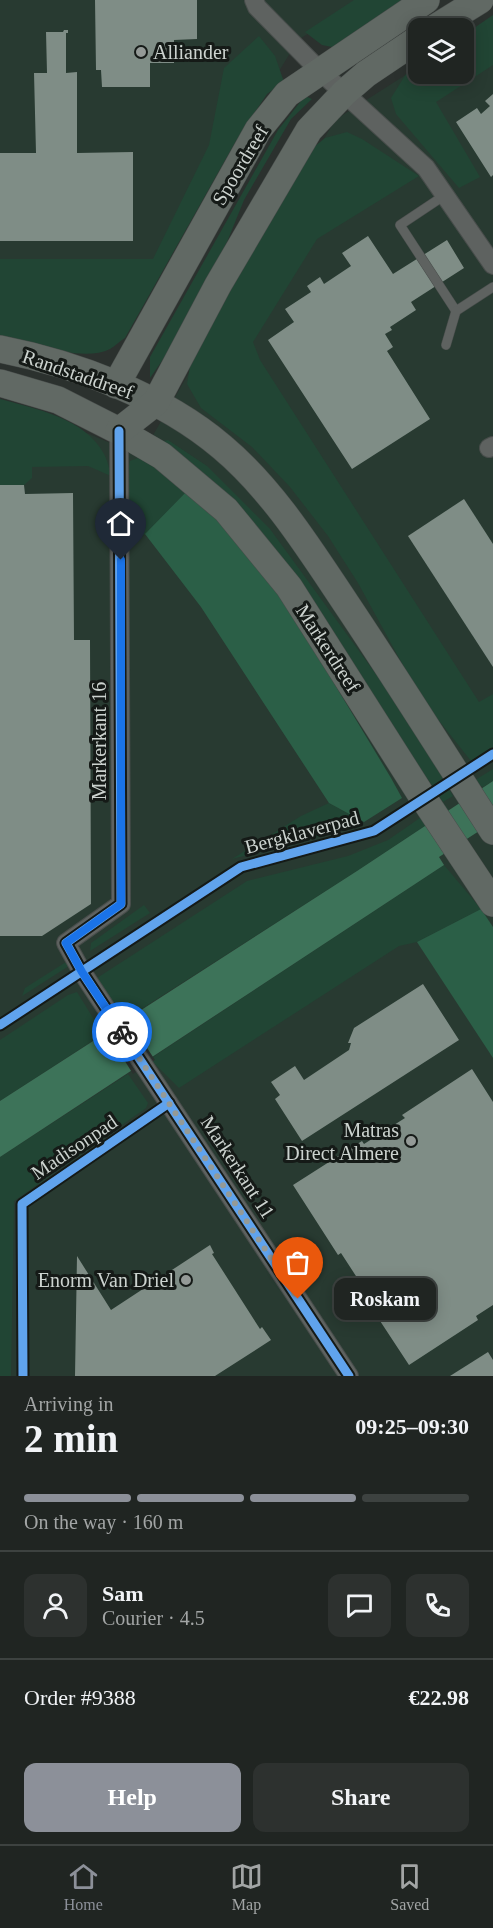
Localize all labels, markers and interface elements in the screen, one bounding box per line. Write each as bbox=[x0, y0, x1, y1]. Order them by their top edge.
map controls bbox=[408, 18, 474, 84]
button: layers bbox=[408, 18, 474, 84]
place label: Alliander bbox=[153, 41, 229, 63]
marker: Alliander bbox=[134, 45, 148, 59]
street label: Spoordreef bbox=[208, 121, 273, 209]
street label: Randstaddreef bbox=[20, 345, 137, 403]
pin bbox=[95, 498, 146, 560]
icon: home bbox=[104, 507, 137, 540]
street label: Markerdreef bbox=[292, 600, 365, 696]
street label: Markerkant 16 bbox=[88, 682, 110, 800]
street label: Bergklaverpad bbox=[242, 806, 362, 859]
courier bbox=[92, 1002, 152, 1062]
icon: bike bbox=[106, 1016, 139, 1049]
street label: Madisonpad bbox=[27, 1110, 122, 1185]
street label: Markerkant 11 bbox=[197, 1112, 279, 1222]
place label: Matras Direct Almere bbox=[285, 1119, 399, 1164]
marker: Matras Direct Almere bbox=[404, 1134, 418, 1148]
pin bbox=[272, 1237, 323, 1299]
icon: bag bbox=[281, 1246, 314, 1279]
place label: Enorm Van Driel bbox=[38, 1269, 174, 1291]
marker: Enorm Van Driel bbox=[179, 1273, 193, 1287]
callout: Roskam bbox=[334, 1278, 436, 1320]
text: Roskam bbox=[350, 1288, 420, 1310]
text: Arriving in bbox=[24, 1393, 113, 1415]
text: 09:25–09:30 bbox=[355, 1414, 469, 1439]
text: 2 min bbox=[24, 1417, 118, 1460]
text: On the way · 160 m bbox=[24, 1511, 183, 1533]
button: person bbox=[24, 1574, 87, 1637]
button: chat bbox=[328, 1574, 391, 1637]
button: phone bbox=[406, 1574, 469, 1637]
text: Sam bbox=[102, 1581, 144, 1606]
text: Courier · 4.5 bbox=[102, 1607, 205, 1629]
text: Order #9388 bbox=[24, 1685, 136, 1710]
text: €22.98 bbox=[409, 1685, 469, 1710]
button: Help bbox=[24, 1763, 241, 1832]
button: Share bbox=[253, 1763, 469, 1832]
tab: Home bbox=[64, 1860, 103, 1914]
tab: Map bbox=[230, 1860, 263, 1914]
tab: Saved bbox=[390, 1860, 429, 1914]

